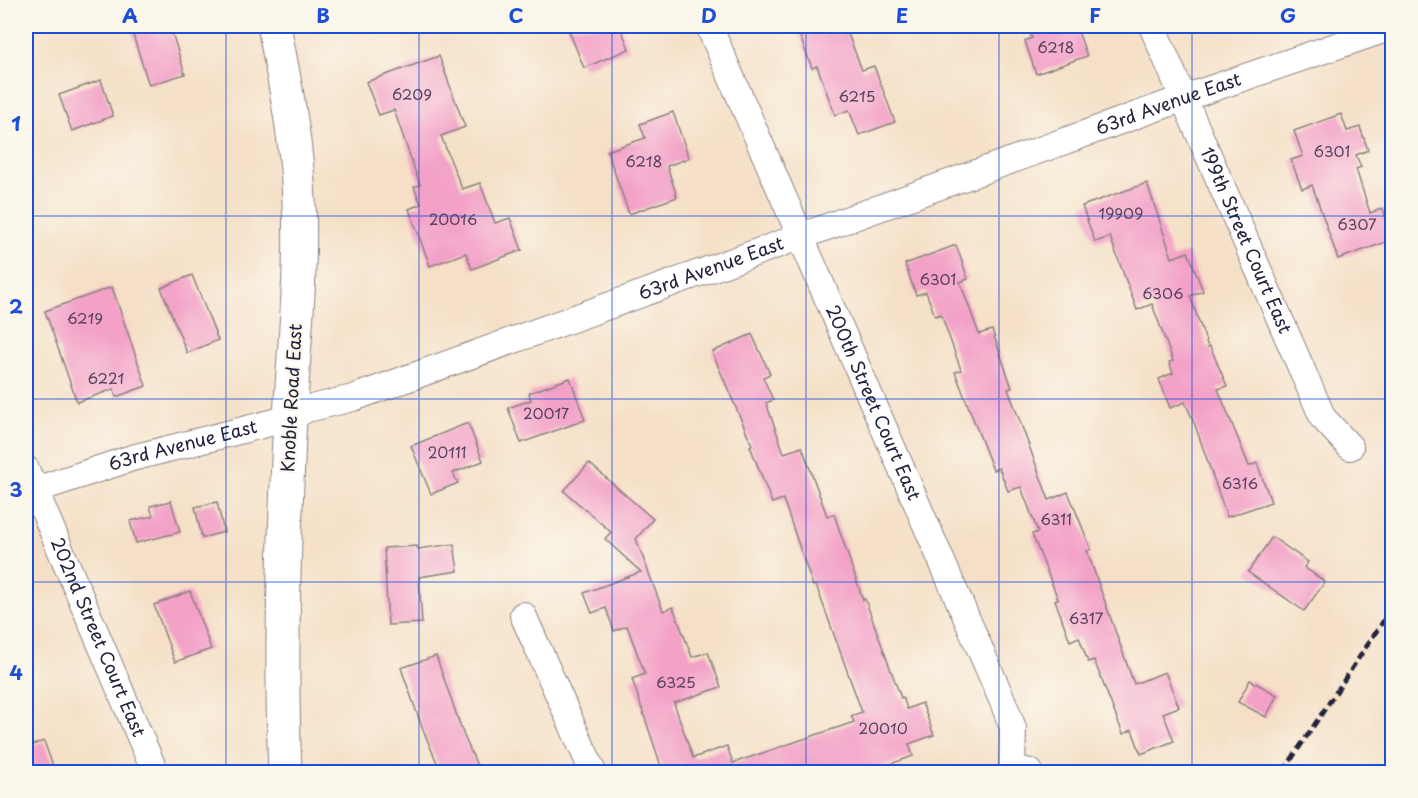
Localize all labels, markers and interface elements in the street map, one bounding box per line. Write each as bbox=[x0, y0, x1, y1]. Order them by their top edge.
text: A bbox=[122, 0, 138, 30]
text: B bbox=[316, 0, 330, 30]
text: C bbox=[508, 0, 524, 30]
text: D bbox=[701, 0, 717, 30]
text: E bbox=[896, 0, 908, 30]
text: F bbox=[1089, 0, 1101, 30]
text: G bbox=[1280, 0, 1296, 30]
house number: 6218 bbox=[1038, 35, 1074, 58]
street label: 63rd Avenue East bbox=[1092, 65, 1244, 141]
house number: 6209 bbox=[392, 82, 432, 105]
house number: 6215 bbox=[839, 84, 876, 107]
text: 1 bbox=[11, 108, 21, 138]
house number: 6301 bbox=[1314, 139, 1350, 162]
street label: 199th Street Court East bbox=[1194, 142, 1300, 337]
house number: 6218 bbox=[626, 149, 662, 172]
house number: 19909 bbox=[1099, 201, 1143, 224]
house number: 20016 bbox=[429, 207, 477, 230]
house number: 6307 bbox=[1338, 212, 1377, 235]
street label: 63rd Avenue East bbox=[634, 229, 787, 306]
house number: 6301 bbox=[920, 267, 956, 290]
house number: 6306 bbox=[1143, 281, 1183, 304]
text: 2 bbox=[9, 291, 23, 321]
street label: 200th Street Court East bbox=[820, 300, 929, 504]
house number: 6219 bbox=[67, 306, 103, 329]
street label: Knoble Road East bbox=[273, 323, 308, 473]
house number: 6221 bbox=[88, 366, 124, 389]
house number: 20017 bbox=[523, 401, 569, 424]
street label: 63rd Avenue East bbox=[105, 412, 260, 477]
house number: 20111 bbox=[427, 440, 467, 463]
house number: 6316 bbox=[1222, 471, 1258, 494]
text: 3 bbox=[9, 474, 23, 504]
house number: 6311 bbox=[1040, 507, 1072, 530]
street label: 202nd Street Court East bbox=[45, 533, 153, 741]
house number: 6317 bbox=[1069, 606, 1104, 629]
text: 4 bbox=[9, 657, 23, 687]
house number: 6325 bbox=[656, 670, 696, 693]
house number: 20010 bbox=[858, 716, 908, 739]

